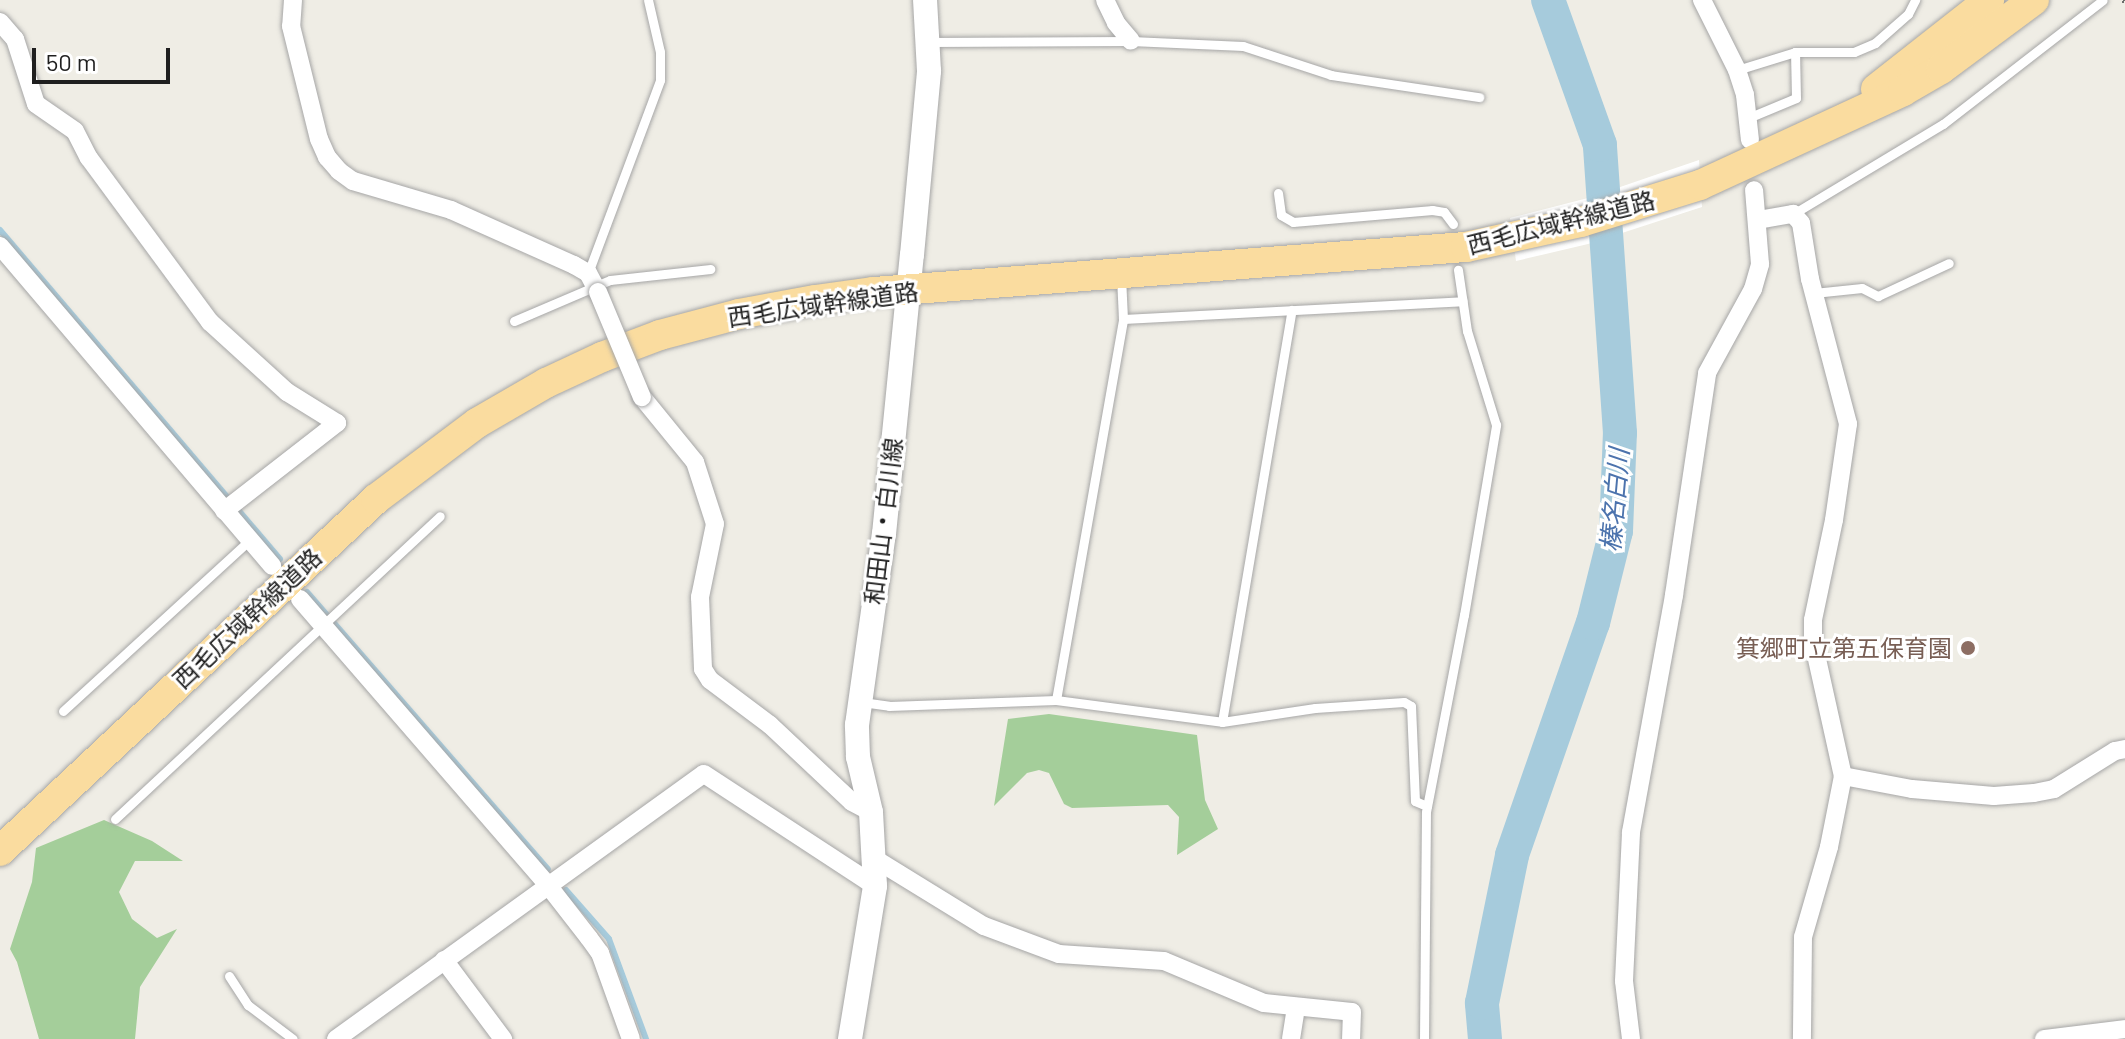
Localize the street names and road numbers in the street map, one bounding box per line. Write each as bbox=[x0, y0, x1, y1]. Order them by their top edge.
street label: 西毛広域幹線道路 bbox=[1464, 185, 1658, 259]
street label: 西毛広域幹線道路 bbox=[726, 276, 920, 332]
street label: 和田山・白川線 bbox=[858, 436, 908, 606]
street label: 西毛広域幹線道路 bbox=[167, 542, 327, 694]

